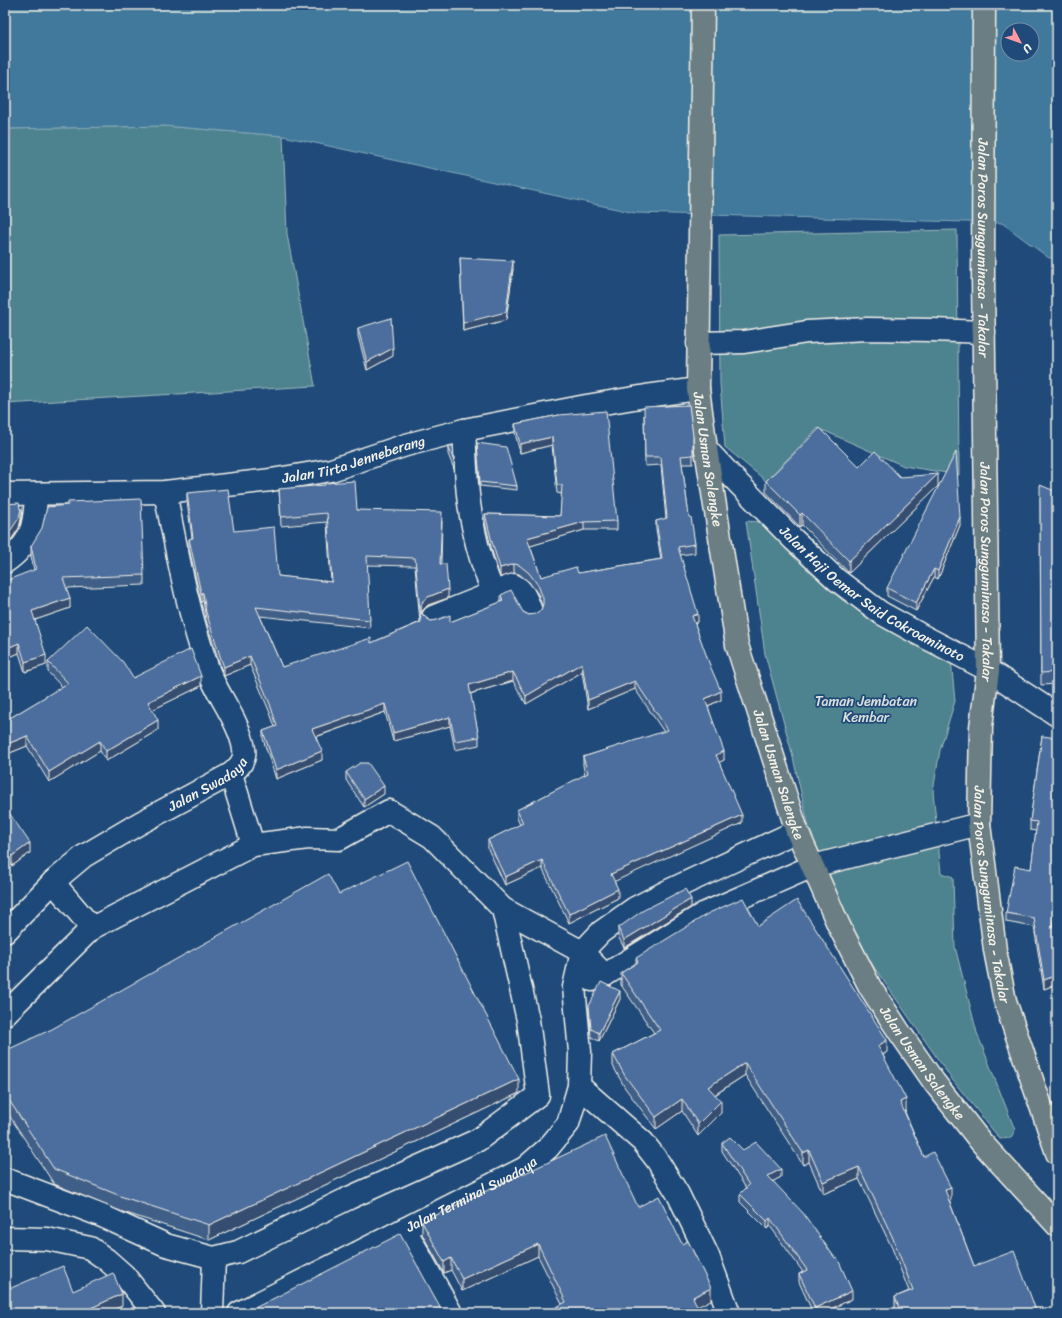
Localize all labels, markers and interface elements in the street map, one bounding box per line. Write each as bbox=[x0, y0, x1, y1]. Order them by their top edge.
north arrow bbox=[1000, 22, 1040, 62]
text: U bbox=[1017, 39, 1037, 58]
street label: Jalan Poros Sungguminasa - Takalar bbox=[970, 137, 996, 359]
street label: Jalan Usman Salengke bbox=[685, 390, 730, 529]
street label: Jalan Tirta Jenneberang bbox=[279, 429, 428, 491]
street label: Jalan Poros Sungguminasa - Takalar bbox=[972, 461, 1000, 684]
street label: Jalan Haji Oemar Said Cokroaminoto bbox=[772, 519, 969, 669]
park label: Taman Jembatan Kembar bbox=[815, 689, 917, 730]
street label: Jalan Usman Salengke bbox=[745, 705, 811, 844]
street label: Jalan Swadaya bbox=[163, 752, 255, 819]
street label: Jalan Poros Sungguminasa - Takalar bbox=[966, 784, 1017, 1007]
street label: Jalan Usman Salengke bbox=[872, 1000, 972, 1126]
street label: Jalan Terminal Swadaya bbox=[401, 1150, 544, 1240]

